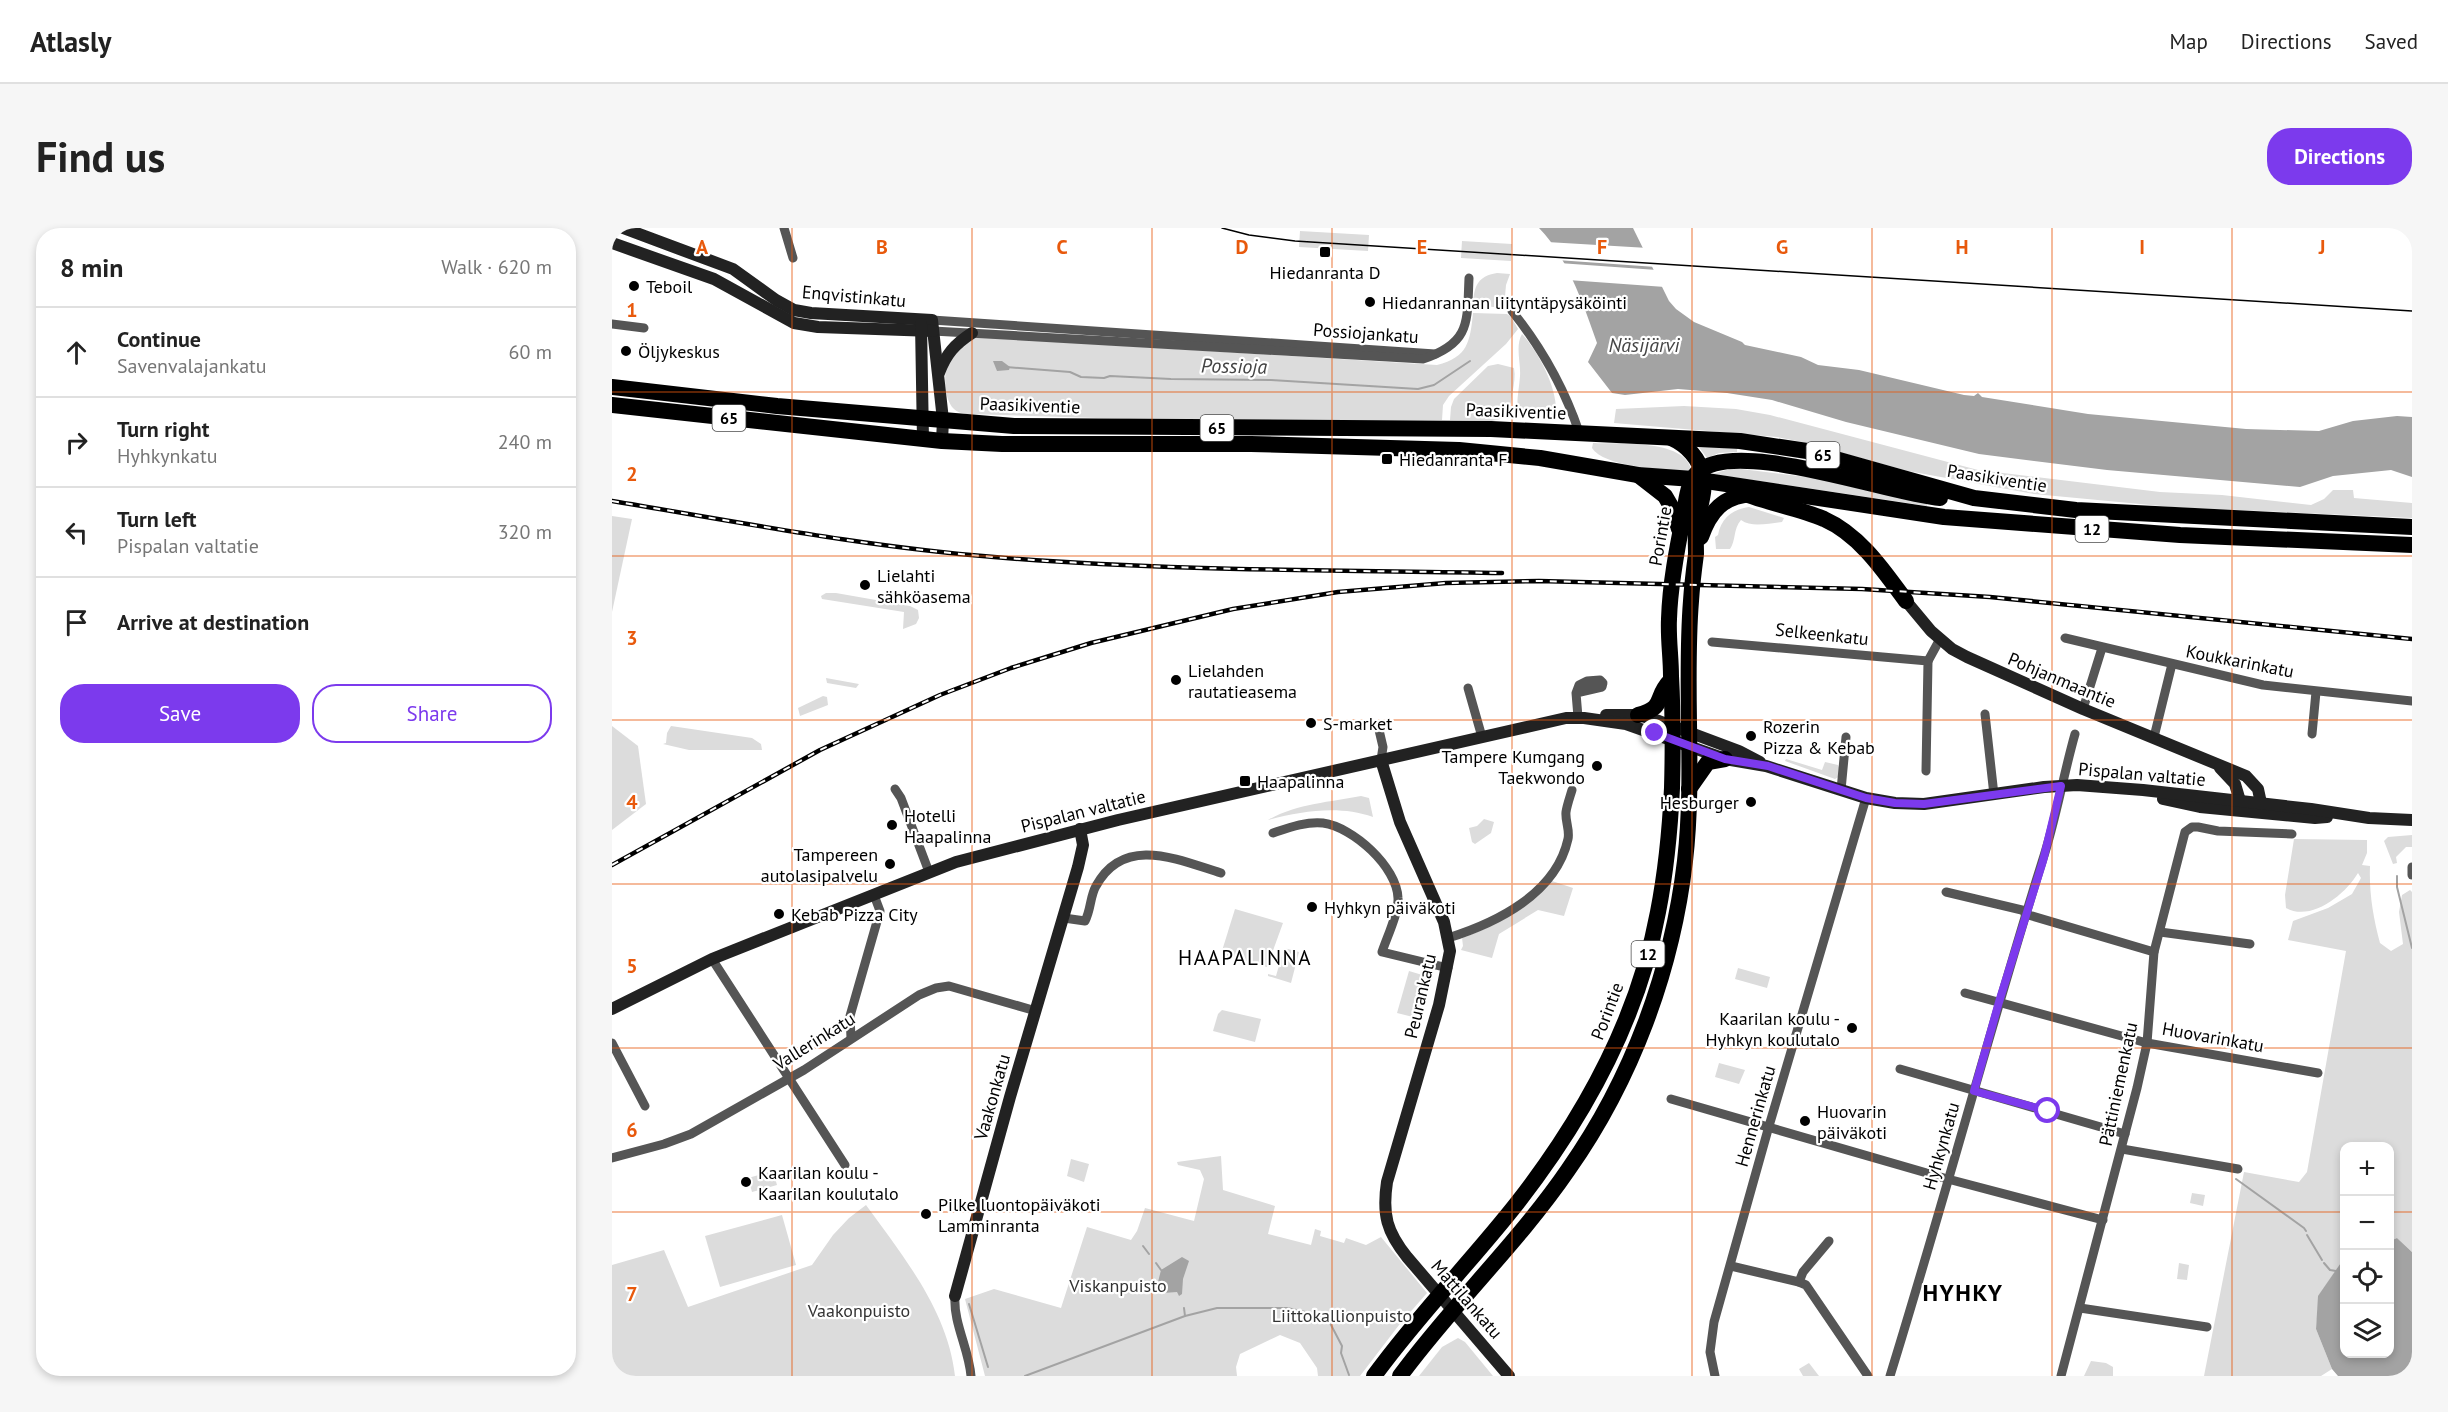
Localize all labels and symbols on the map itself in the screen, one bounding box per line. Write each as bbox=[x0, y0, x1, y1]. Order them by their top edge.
text: A bbox=[696, 234, 709, 260]
text: B bbox=[876, 234, 888, 260]
text: C bbox=[1056, 234, 1068, 260]
text: D bbox=[1236, 234, 1249, 260]
text: E bbox=[1417, 234, 1427, 260]
text: F bbox=[1597, 234, 1607, 260]
text: G bbox=[1776, 234, 1788, 260]
text: H bbox=[1955, 234, 1969, 260]
text: I bbox=[2139, 234, 2145, 260]
text: J bbox=[2318, 234, 2325, 260]
marker: Hiedanranta D bbox=[1318, 245, 1332, 259]
place label: Hiedanranta D bbox=[1269, 261, 1381, 284]
place label: Teboil bbox=[646, 275, 693, 298]
marker: Teboil bbox=[627, 279, 641, 293]
street label: Enqvistinkatu bbox=[801, 280, 907, 312]
place label: Hiedanrannan liityntäpysäköinti bbox=[1382, 291, 1627, 314]
marker: Hiedanrannan liityntäpysäköinti bbox=[1363, 295, 1377, 309]
text: 1 bbox=[626, 297, 638, 323]
street label: Possiojankatu bbox=[1313, 318, 1419, 348]
water label: Näsijärvi bbox=[1608, 332, 1680, 358]
place label: Öljykeskus bbox=[638, 340, 720, 363]
marker: Öljykeskus bbox=[619, 344, 633, 358]
water label: Possioja bbox=[1201, 352, 1268, 380]
street label: Paasikiventie bbox=[979, 392, 1081, 418]
street label: Paasikiventie bbox=[1465, 398, 1567, 424]
road number: 65 bbox=[712, 405, 746, 431]
road number: 65 bbox=[1200, 415, 1234, 441]
road number: 65 bbox=[1806, 442, 1840, 468]
place label: Hiedanranta F bbox=[1399, 448, 1508, 471]
marker: Hiedanranta F bbox=[1380, 452, 1394, 466]
street label: Paasikiventie bbox=[1945, 459, 2049, 497]
text: 2 bbox=[626, 461, 638, 487]
street label: Porintie bbox=[1643, 504, 1677, 568]
road number: 12 bbox=[2076, 516, 2108, 542]
place label: Lielahti sähköasema bbox=[877, 564, 971, 608]
marker: Lielahti sähköasema bbox=[858, 578, 872, 592]
street label: Selkeenkatu bbox=[1774, 618, 1870, 650]
text: 3 bbox=[626, 625, 638, 651]
street label: Koukkarinkatu bbox=[2184, 639, 2296, 683]
street label: Pohjanmaantie bbox=[2005, 647, 2119, 713]
place label: Lielahden rautatieasema bbox=[1188, 659, 1297, 703]
marker: Lielahden rautatieasema bbox=[1169, 673, 1183, 687]
place label: S-market bbox=[1323, 712, 1392, 735]
place label: Rozerin Pizza & Kebab bbox=[1763, 715, 1875, 759]
marker: S-market bbox=[1304, 716, 1318, 730]
route end bbox=[1641, 719, 1667, 745]
marker: Rozerin Pizza & Kebab bbox=[1744, 729, 1758, 743]
place label: Tampere Kumgang Taekwondo bbox=[1442, 745, 1585, 789]
street label: Pispalan valtatie bbox=[2077, 757, 2207, 791]
marker: Tampere Kumgang Taekwondo bbox=[1590, 759, 1604, 773]
place label: Haapalinna bbox=[1257, 770, 1344, 793]
marker: Haapalinna bbox=[1238, 774, 1252, 788]
street label: Pispalan valtatie bbox=[1018, 784, 1148, 838]
text: 4 bbox=[626, 789, 638, 815]
place label: Hesburger bbox=[1660, 791, 1739, 814]
marker: Hesburger bbox=[1744, 795, 1758, 809]
place label: Hotelli Haapalinna bbox=[904, 804, 991, 848]
marker: Hotelli Haapalinna bbox=[885, 818, 899, 832]
place label: Tampereen autolasipalvelu bbox=[761, 843, 878, 887]
marker: Tampereen autolasipalvelu bbox=[883, 857, 897, 871]
place label: Hyhkyn päiväkoti bbox=[1324, 896, 1456, 919]
marker: Hyhkyn päiväkoti bbox=[1305, 900, 1319, 914]
place label: Kebab Pizza City bbox=[791, 903, 918, 926]
marker: Kebab Pizza City bbox=[772, 907, 786, 921]
road number: 12 bbox=[1632, 941, 1664, 967]
district label: HAAPALINNA bbox=[1178, 944, 1312, 971]
street label: Peurankatu bbox=[1399, 951, 1441, 1041]
text: 5 bbox=[626, 953, 638, 979]
street label: Porintie bbox=[1586, 979, 1628, 1043]
street label: Vallerinkatu bbox=[768, 1007, 859, 1076]
place label: Kaarilan koulu - Hyhkyn koulutalo bbox=[1705, 1007, 1840, 1051]
street label: Huovarinkatu bbox=[2160, 1017, 2266, 1057]
street label: Pättiniemenkatu bbox=[2094, 1020, 2142, 1148]
marker: Kaarilan koulu - Hyhkyn koulutalo bbox=[1845, 1021, 1859, 1035]
street label: Vaakonkatu bbox=[968, 1051, 1015, 1144]
street label: Hennerinkatu bbox=[1730, 1063, 1780, 1169]
route start bbox=[2034, 1097, 2060, 1123]
street label: Hyhkynkatu bbox=[1917, 1099, 1965, 1193]
place label: Huovarin päiväkoti bbox=[1817, 1100, 1887, 1144]
marker: Huovarin päiväkoti bbox=[1798, 1114, 1812, 1128]
text: 6 bbox=[626, 1117, 638, 1143]
place label: Kaarilan koulu - Kaarilan koulutalo bbox=[758, 1161, 899, 1205]
marker: Kaarilan koulu - Kaarilan koulutalo bbox=[739, 1175, 753, 1189]
place label: Pilke luontopäiväkoti Lamminranta bbox=[938, 1193, 1101, 1237]
marker: Pilke luontopäiväkoti Lamminranta bbox=[919, 1207, 933, 1221]
street label: Mattilankatu bbox=[1426, 1255, 1508, 1343]
park label: Viskanpuisto bbox=[1068, 1274, 1167, 1297]
district label: HYHKY bbox=[1922, 1277, 2004, 1308]
text: 7 bbox=[626, 1281, 638, 1307]
park label: Vaakonpuisto bbox=[807, 1299, 910, 1322]
park label: Liittokallionpuisto bbox=[1272, 1304, 1412, 1327]

